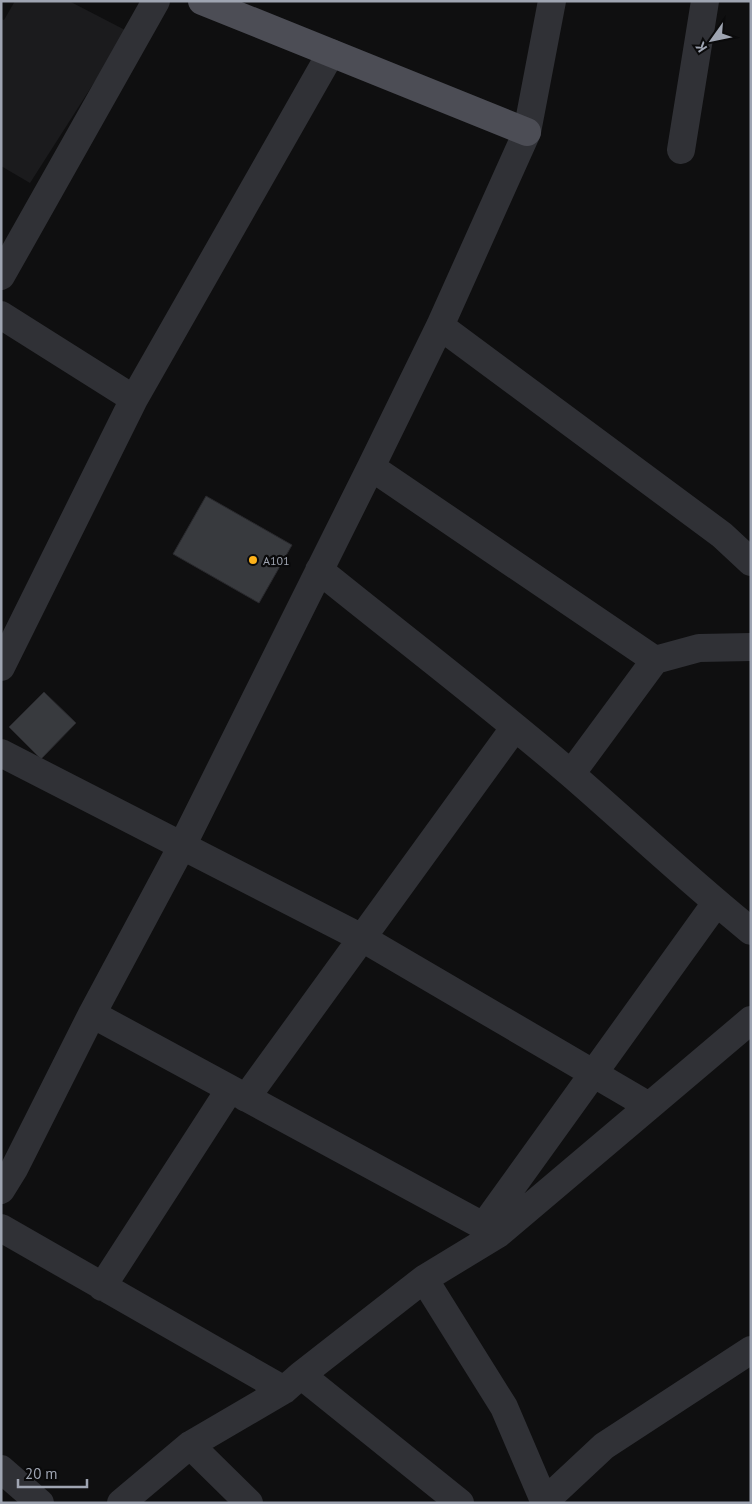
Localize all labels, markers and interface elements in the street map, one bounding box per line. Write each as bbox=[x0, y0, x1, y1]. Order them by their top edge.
north arrow bbox=[687, 15, 737, 65]
text: K bbox=[691, 38, 711, 56]
place label: A101 bbox=[263, 553, 290, 568]
marker: A101 bbox=[247, 554, 259, 566]
scale bar bbox=[18, 1456, 86, 1488]
text: 20 m bbox=[25, 1464, 58, 1483]

